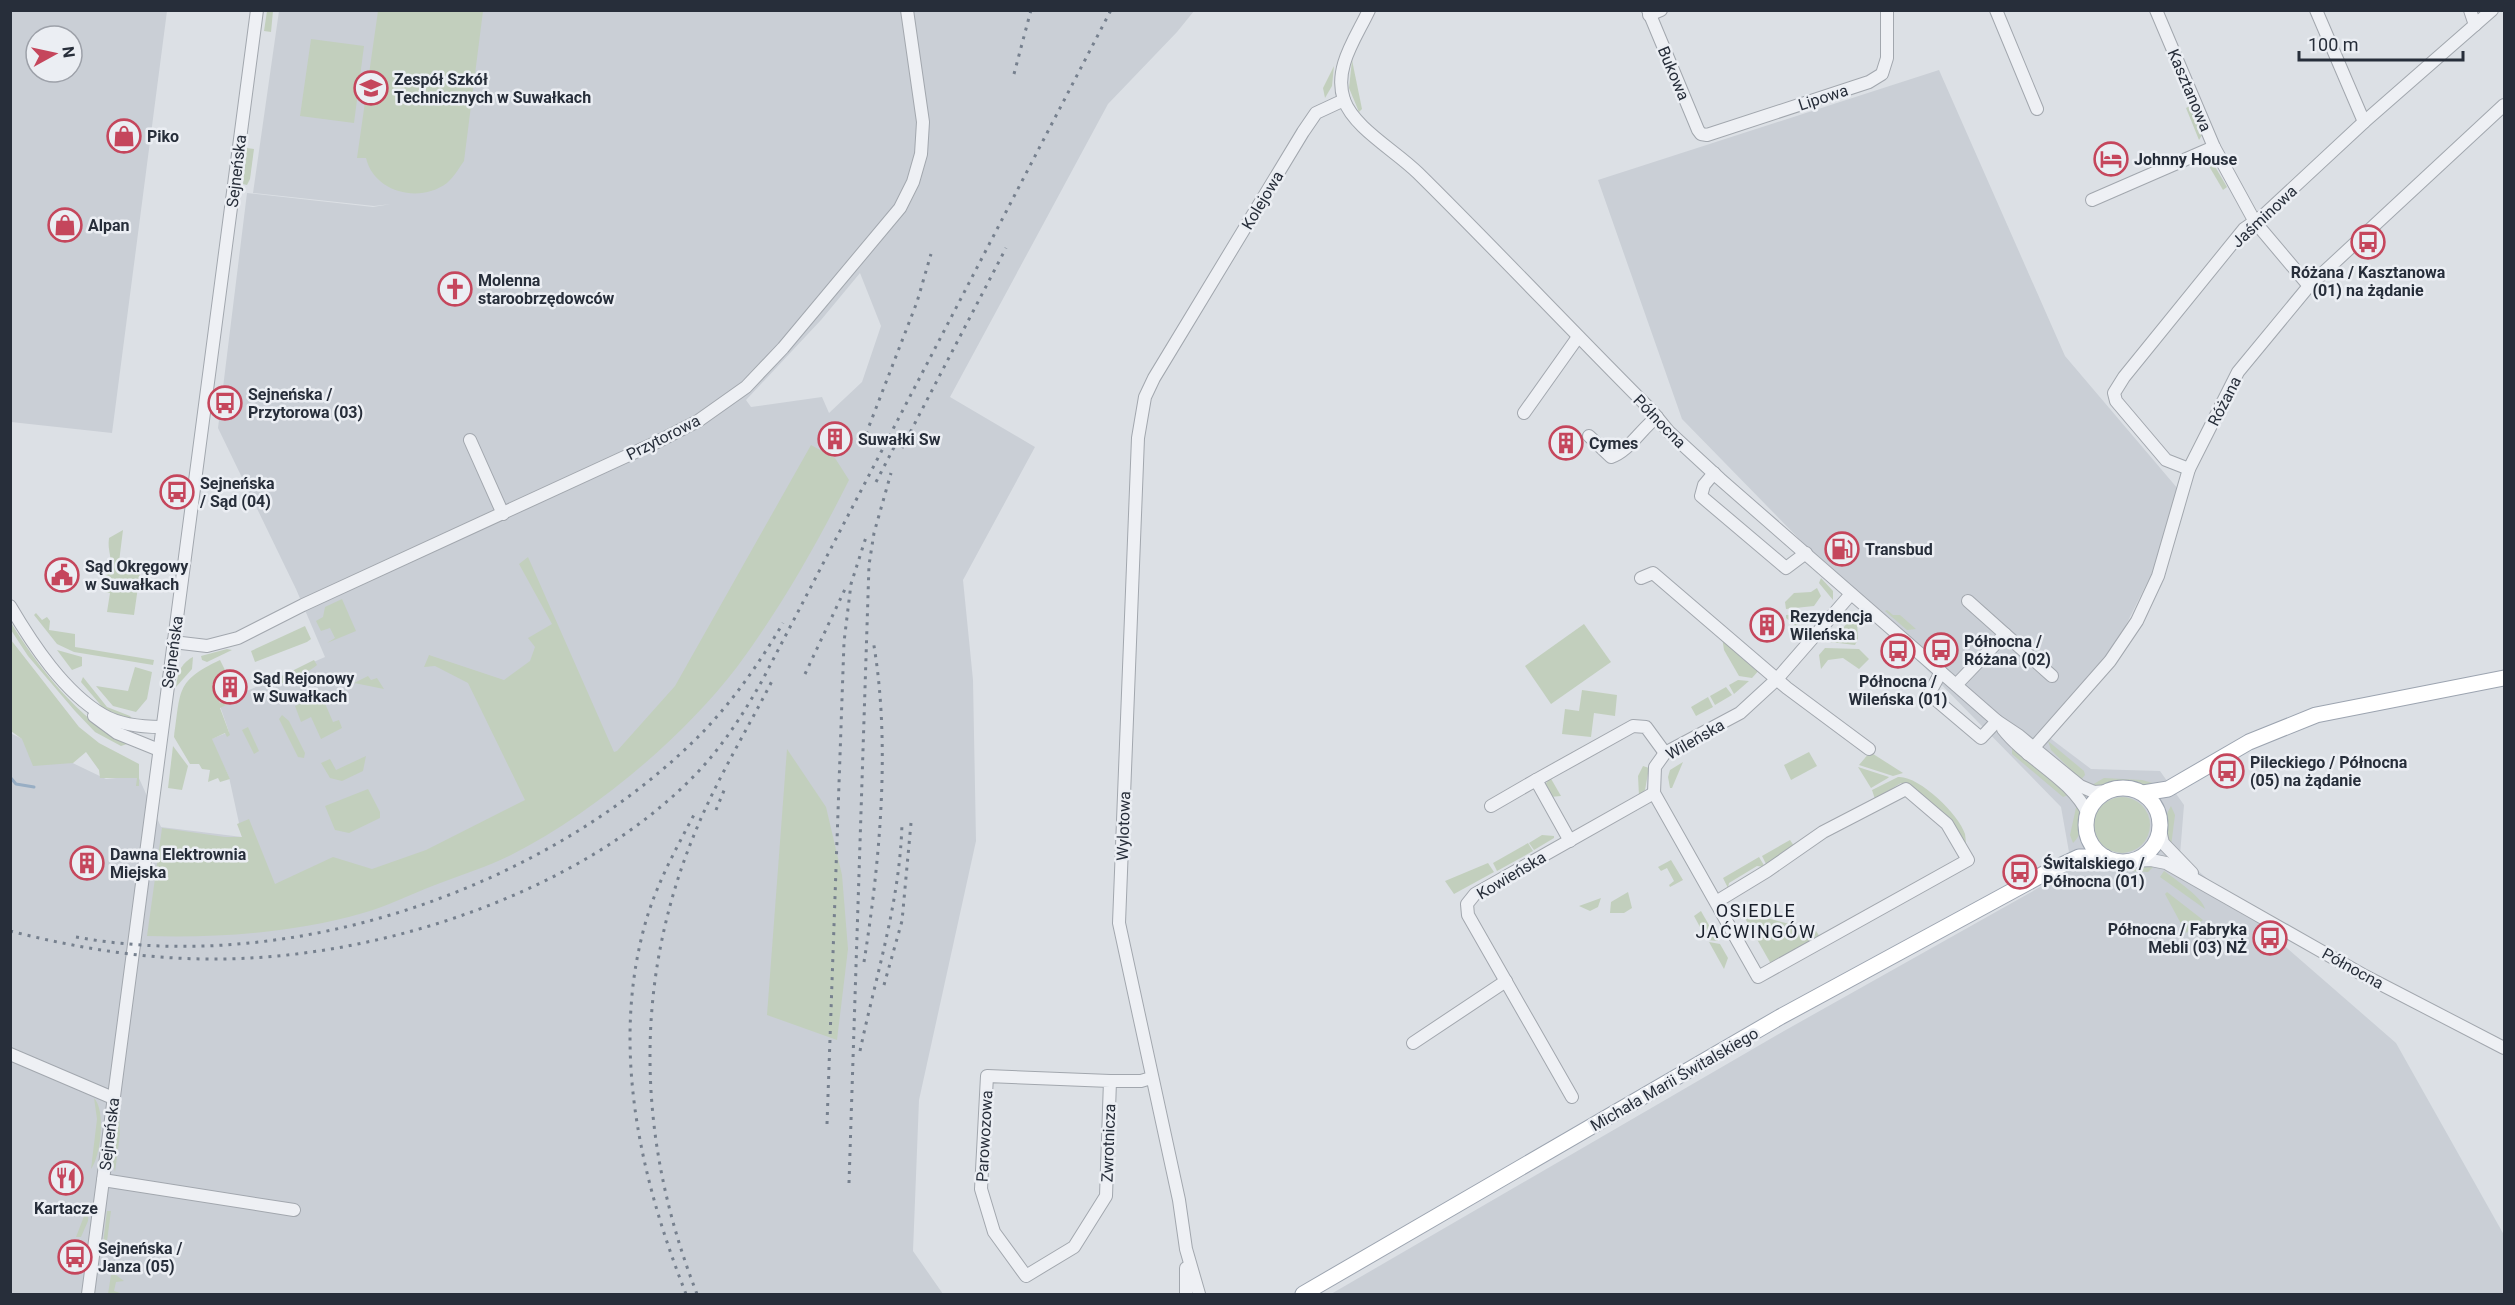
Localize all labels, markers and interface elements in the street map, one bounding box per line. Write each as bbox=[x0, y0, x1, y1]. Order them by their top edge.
north arrow bbox=[24, 24, 84, 84]
scale bar bbox=[2299, 24, 2462, 62]
text: 100 m bbox=[2308, 34, 2359, 55]
street label: Bukowa bbox=[1654, 43, 1693, 103]
text: N bbox=[58, 45, 79, 59]
street label: Kasztanowa bbox=[2164, 46, 2215, 134]
school or university icon: Zespół Szkół Technicznych w Suwałkach bbox=[353, 70, 389, 106]
place label: Zespół Szkół Technicznych w Suwałkach bbox=[394, 70, 591, 107]
street label: Lipowa bbox=[1796, 81, 1851, 114]
shop icon: Piko bbox=[106, 118, 142, 154]
place label: Piko bbox=[147, 127, 179, 146]
street label: Sejneńska bbox=[223, 134, 250, 208]
hotel icon: Johnny House bbox=[2093, 141, 2129, 177]
place label: Johnny House bbox=[2134, 150, 2237, 169]
street label: Kolejowa bbox=[1238, 168, 1287, 233]
street label: Jaśminowa bbox=[2228, 181, 2301, 251]
shop icon: Alpan bbox=[47, 207, 83, 243]
place label: Alpan bbox=[88, 216, 130, 235]
bus stop icon: Różana / Kasztanowa (01) na żądanie bbox=[2350, 224, 2386, 260]
place label: Różana / Kasztanowa (01) na żądanie bbox=[2291, 263, 2446, 300]
church icon: Molenna staroobrzędowców bbox=[437, 271, 473, 307]
place label: Molenna staroobrzędowców bbox=[478, 271, 615, 308]
street label: Różana bbox=[2204, 373, 2245, 429]
bus stop icon: Sejneńska / Przytorowa (03) bbox=[207, 385, 243, 421]
place label: Sejneńska / Przytorowa (03) bbox=[248, 385, 363, 422]
street label: Północna bbox=[1629, 391, 1690, 452]
street label: Przytorowa bbox=[623, 411, 703, 464]
building icon: Suwałki Sw bbox=[817, 421, 853, 457]
building icon: Cymes bbox=[1548, 425, 1584, 461]
place label: Suwałki Sw bbox=[858, 430, 941, 449]
place label: Cymes bbox=[1589, 434, 1638, 453]
bus stop icon: Sejneńska / Sąd (04) bbox=[159, 474, 195, 510]
place label: Sejneńska / Sąd (04) bbox=[199, 474, 275, 511]
fuel station icon: Transbud bbox=[1824, 531, 1860, 567]
place label: Transbud bbox=[1865, 540, 1933, 559]
public building icon: Sąd Okręgowy w Suwałkach bbox=[44, 557, 80, 593]
place label: Sąd Okręgowy w Suwałkach bbox=[85, 557, 189, 594]
building icon: Rezydencja Wileńska bbox=[1749, 607, 1785, 643]
place label: Rezydencja Wileńska bbox=[1790, 607, 1873, 644]
street label: Sejneńska bbox=[158, 615, 187, 690]
bus stop icon: Północna / Różana (02) bbox=[1923, 632, 1959, 668]
place label: Północna / Różana (02) bbox=[1964, 632, 2051, 669]
bus stop icon: Północna / Wileńska (01) bbox=[1880, 633, 1916, 669]
building icon: Sąd Rejonowy w Suwałkach bbox=[212, 669, 248, 705]
place label: Sąd Rejonowy w Suwałkach bbox=[253, 669, 355, 706]
place label: Północna / Wileńska (01) bbox=[1849, 672, 1947, 709]
street label: Wileńska bbox=[1663, 715, 1728, 764]
bus stop icon: Pileckiego / Północna (05) na żądanie bbox=[2209, 753, 2245, 789]
place label: Pileckiego / Północna (05) na żądanie bbox=[2250, 753, 2408, 790]
street label: Wylotowa bbox=[1113, 791, 1134, 861]
building icon: Dawna Elektrownia Miejska bbox=[69, 845, 105, 881]
place label: Dawna Elektrownia Miejska bbox=[110, 845, 247, 882]
street label: Kowieńska bbox=[1473, 847, 1549, 903]
bus stop icon: Świtalskiego / Północna (01) bbox=[2002, 854, 2038, 890]
place label: Świtalskiego / Północna (01) bbox=[2043, 854, 2145, 891]
district label: OSIEDLE JAĆWINGÓW bbox=[1696, 900, 1816, 942]
place label: Północna / Fabryka Mebli (03) NŻ bbox=[2108, 920, 2247, 957]
bus stop icon: Północna / Fabryka Mebli (03) NŻ bbox=[2252, 920, 2288, 956]
street label: Północna bbox=[2319, 944, 2387, 993]
street label: Michała Marii Świtalskiego bbox=[1586, 1023, 1762, 1135]
street label: Parowozowa bbox=[973, 1090, 996, 1182]
street label: Sejneńska bbox=[96, 1097, 123, 1171]
street label: Zwrotnicza bbox=[1098, 1103, 1119, 1183]
restaurant icon: Kartacze bbox=[48, 1160, 84, 1196]
place label: Kartacze bbox=[34, 1199, 98, 1218]
bus stop icon: Sejneńska / Janza (05) bbox=[57, 1239, 93, 1275]
place label: Sejneńska / Janza (05) bbox=[98, 1239, 183, 1276]

